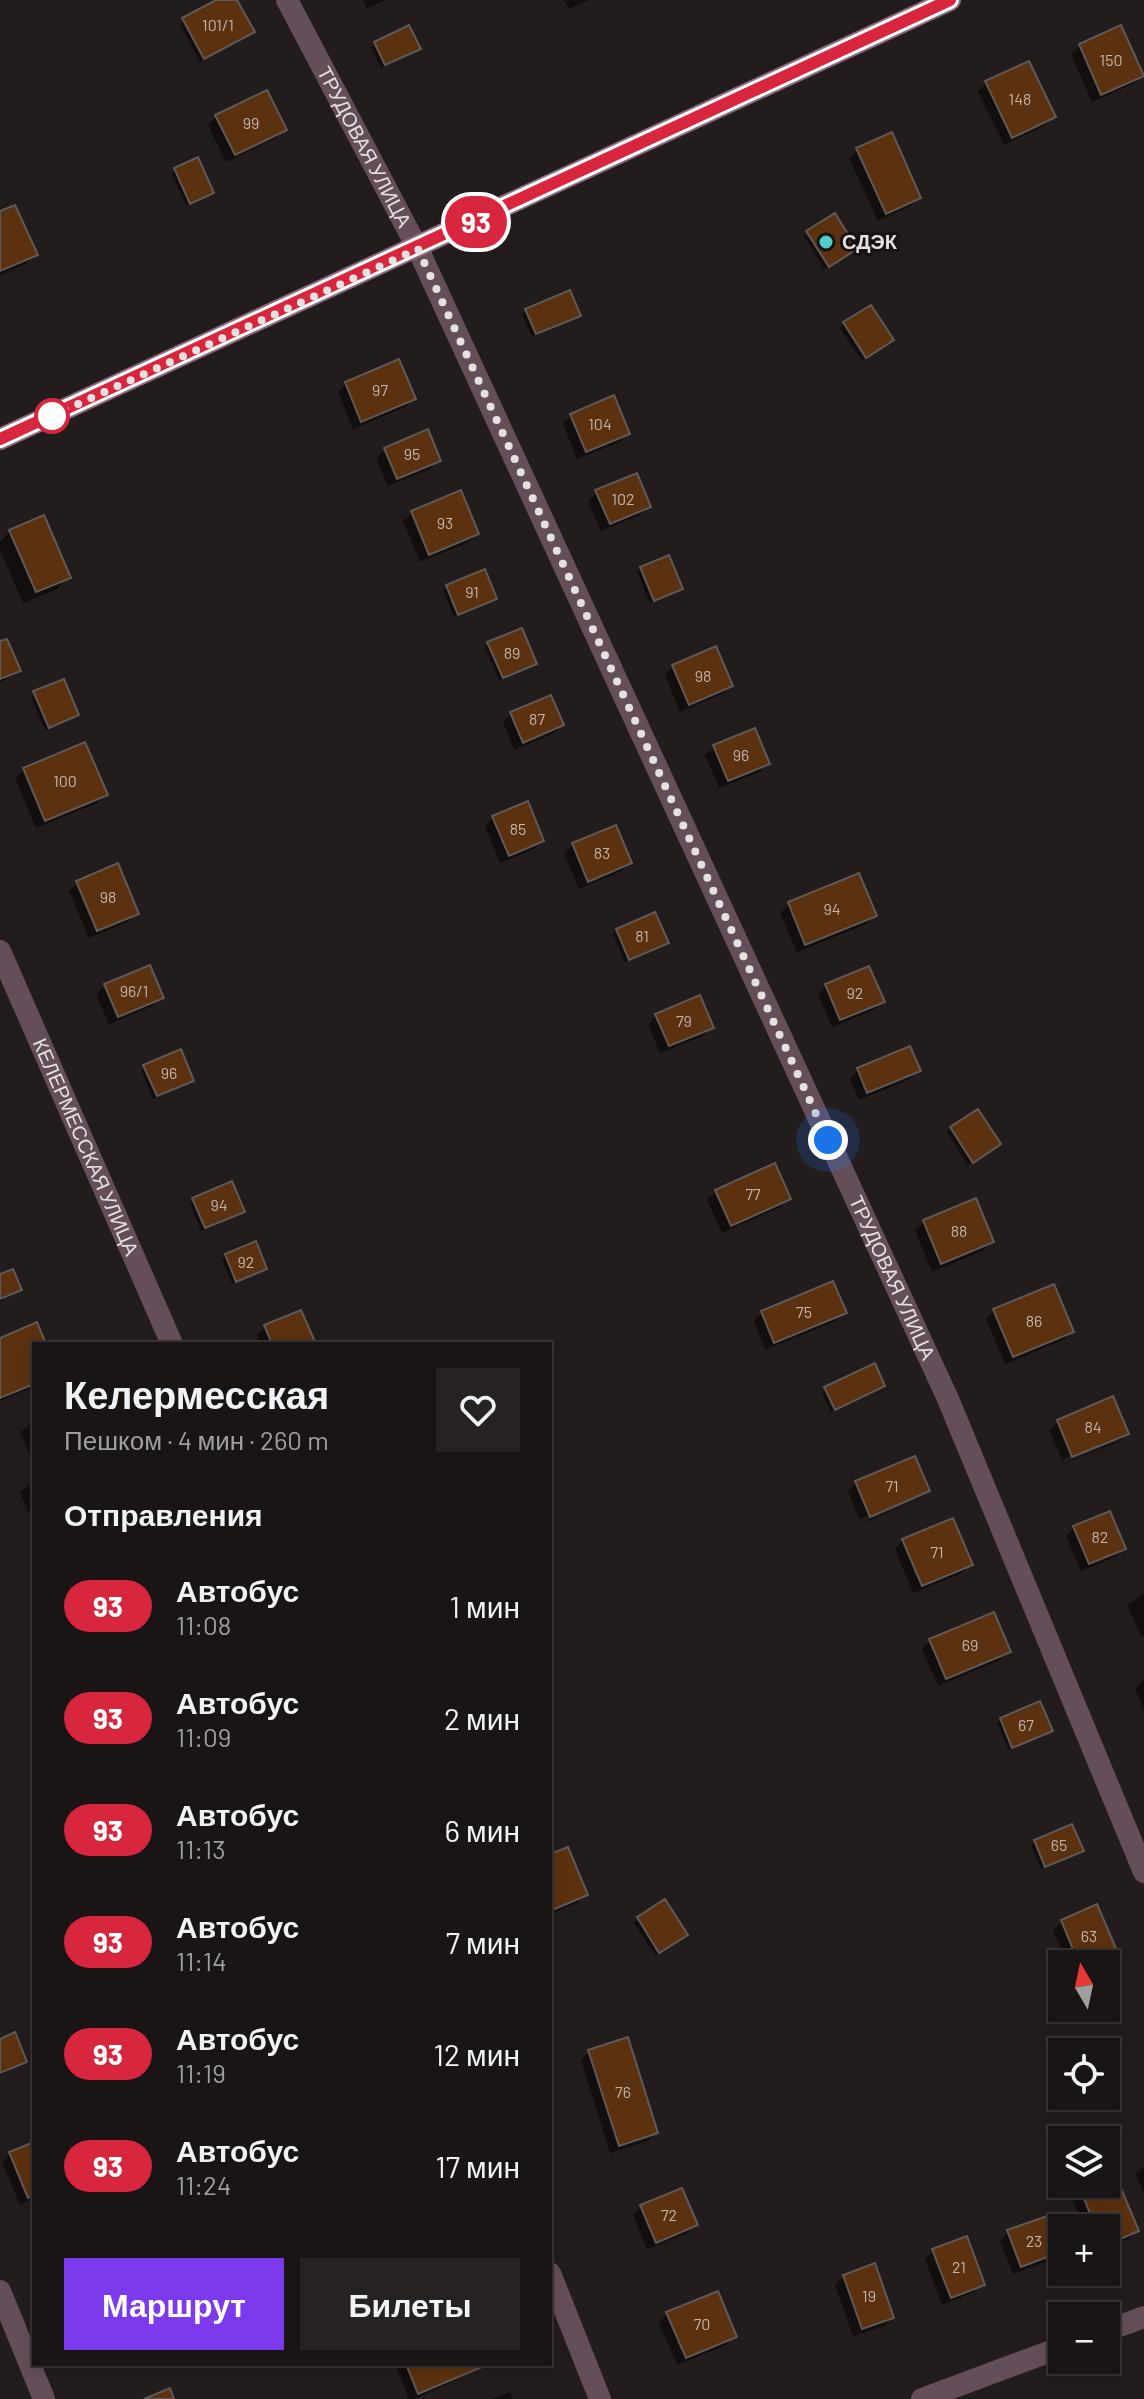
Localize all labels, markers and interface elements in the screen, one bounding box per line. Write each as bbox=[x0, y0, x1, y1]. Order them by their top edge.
house number: 101/1 bbox=[202, 15, 234, 34]
house number: 150 bbox=[1100, 50, 1122, 69]
street label: ТРУДОВАЯ УЛИЦА bbox=[313, 62, 418, 231]
house number: 148 bbox=[1009, 89, 1031, 108]
house number: 99 bbox=[243, 113, 259, 132]
line badge: 93 bbox=[440, 196, 512, 248]
text: 93 bbox=[461, 205, 491, 239]
place label: СДЭК bbox=[842, 229, 898, 253]
marker: СДЭК bbox=[817, 233, 835, 251]
house number: 97 bbox=[372, 380, 388, 399]
unlabelled marker bbox=[35, 399, 69, 433]
house number: 104 bbox=[588, 414, 612, 433]
house number: 95 bbox=[404, 444, 420, 463]
house number: 102 bbox=[611, 489, 635, 508]
house number: 93 bbox=[437, 513, 453, 532]
house number: 91 bbox=[465, 582, 479, 601]
house number: 89 bbox=[504, 643, 520, 662]
house number: 98 bbox=[695, 666, 711, 685]
house number: 87 bbox=[529, 709, 545, 728]
house number: 96 bbox=[733, 745, 749, 764]
house number: 100 bbox=[53, 771, 77, 790]
house number: 85 bbox=[510, 819, 526, 838]
house number: 83 bbox=[594, 843, 610, 862]
house number: 98 bbox=[100, 887, 116, 906]
house number: 94 bbox=[823, 899, 841, 918]
house number: 81 bbox=[635, 926, 649, 945]
house number: 96/1 bbox=[120, 981, 148, 1000]
house number: 92 bbox=[847, 983, 863, 1002]
house number: 79 bbox=[676, 1011, 692, 1030]
street label: КЕЛЕРМЕССКАЯ УЛИЦА bbox=[29, 1034, 145, 1260]
house number: 96 bbox=[161, 1063, 177, 1082]
your location bbox=[808, 1120, 848, 1160]
house number: 77 bbox=[745, 1184, 761, 1203]
street label: ТРУДОВАЯ УЛИЦА bbox=[845, 1191, 941, 1364]
house number: 94 bbox=[210, 1195, 228, 1214]
house number: 88 bbox=[951, 1221, 967, 1240]
house number: 92 bbox=[238, 1252, 254, 1271]
house number: 75 bbox=[796, 1302, 812, 1321]
house number: 86 bbox=[1026, 1311, 1042, 1330]
button: heart bbox=[436, 1368, 520, 1452]
text: Келермесская bbox=[64, 1371, 329, 1417]
house number: 84 bbox=[1084, 1417, 1102, 1436]
text: Пешком · 4 мин · 260 m bbox=[64, 1424, 329, 1455]
house number: 71 bbox=[885, 1476, 899, 1495]
text: Отправления bbox=[64, 1496, 263, 1532]
house number: 82 bbox=[1092, 1527, 1108, 1546]
house number: 71 bbox=[930, 1542, 944, 1561]
text: Автобус bbox=[176, 1572, 299, 1608]
text: 1 мин bbox=[450, 1588, 520, 1624]
text: 93 bbox=[93, 1589, 123, 1623]
text: 11:08 bbox=[176, 1609, 231, 1640]
house number: 69 bbox=[962, 1635, 978, 1654]
text: Автобус bbox=[176, 1684, 299, 1720]
text: 2 мин bbox=[444, 1700, 520, 1736]
text: 93 bbox=[93, 1701, 123, 1735]
house number: 67 bbox=[1018, 1715, 1034, 1734]
text: 11:09 bbox=[176, 1721, 231, 1752]
text: Автобус bbox=[176, 1796, 299, 1832]
text: 6 мин bbox=[445, 1812, 520, 1848]
text: 93 bbox=[93, 1813, 123, 1847]
text: 11:13 bbox=[176, 1833, 226, 1864]
house number: 65 bbox=[1051, 1835, 1067, 1854]
text: Автобус bbox=[176, 1908, 299, 1944]
text: 7 мин bbox=[446, 1924, 520, 1960]
text: 93 bbox=[93, 1925, 123, 1959]
house number: 63 bbox=[1081, 1926, 1097, 1945]
text: 11:14 bbox=[176, 1945, 227, 1976]
north arrow bbox=[1048, 1950, 1120, 2022]
map controls bbox=[1048, 1950, 1120, 2374]
text: Автобус bbox=[176, 2020, 299, 2056]
text: 12 мин bbox=[433, 2036, 520, 2072]
text: 93 bbox=[93, 2037, 123, 2071]
button: locate bbox=[1048, 2038, 1120, 2110]
text: 11:19 bbox=[176, 2057, 226, 2088]
house number: 76 bbox=[615, 2082, 631, 2101]
button: layers bbox=[1048, 2126, 1120, 2198]
text: Автобус bbox=[176, 2132, 299, 2168]
text: 17 мин bbox=[435, 2148, 520, 2184]
text: 93 bbox=[93, 2149, 123, 2183]
text: 11:24 bbox=[176, 2169, 231, 2200]
house number: 72 bbox=[661, 2205, 677, 2224]
button: + bbox=[1048, 2214, 1120, 2286]
house number: 23 bbox=[1026, 2231, 1042, 2250]
house number: 21 bbox=[952, 2257, 966, 2276]
button: Маршрут bbox=[64, 2258, 284, 2350]
button: Билеты bbox=[300, 2258, 520, 2350]
house number: 19 bbox=[862, 2286, 876, 2305]
button: − bbox=[1048, 2302, 1120, 2374]
house number: 70 bbox=[694, 2314, 710, 2333]

